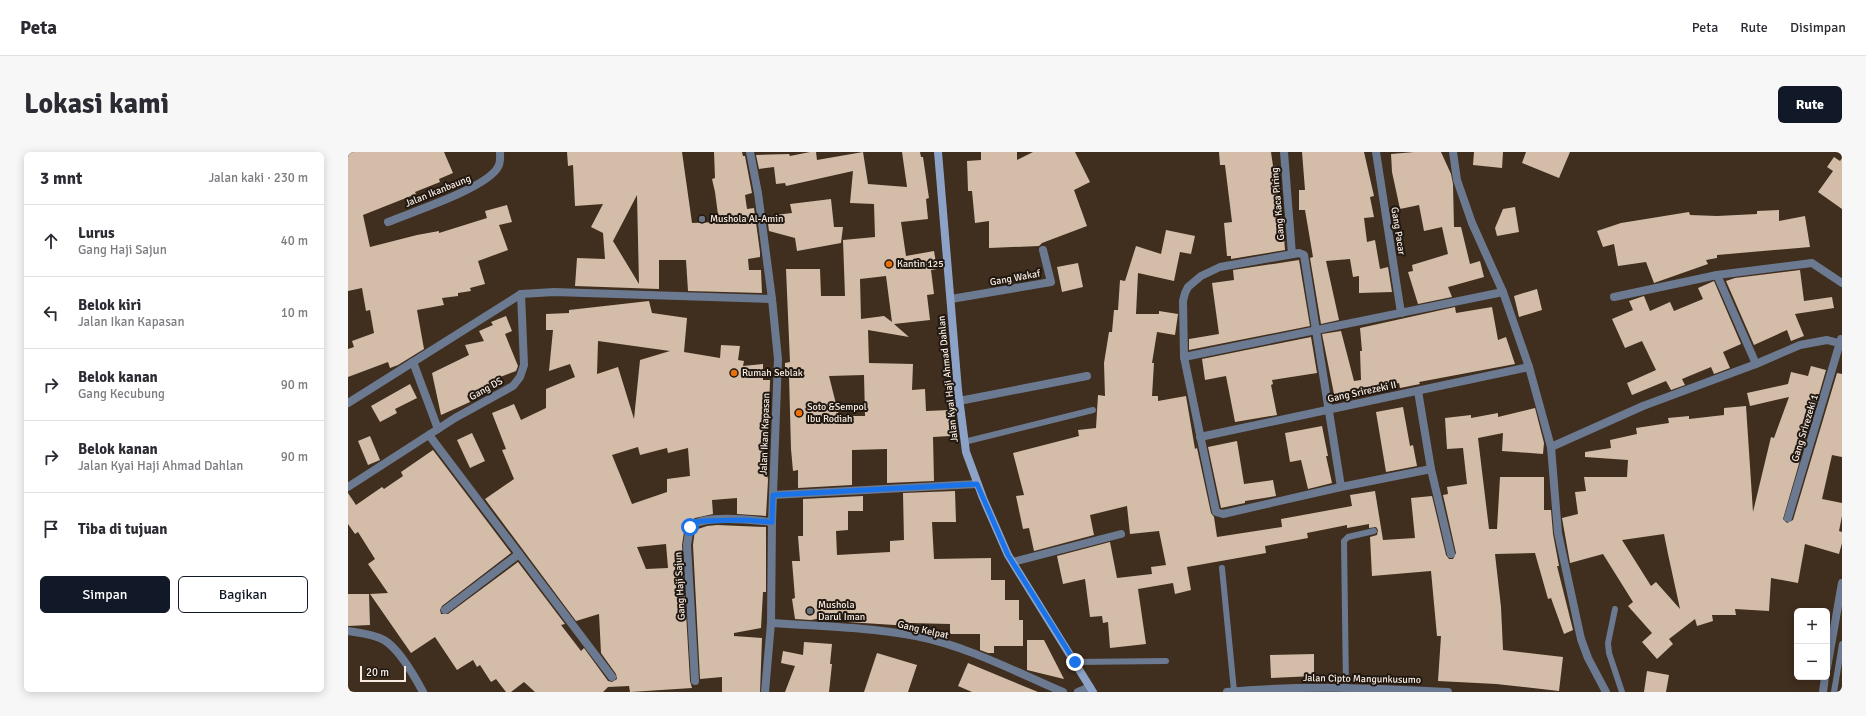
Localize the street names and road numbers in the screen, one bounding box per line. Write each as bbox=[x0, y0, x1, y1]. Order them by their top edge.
street label: Gang Kaca Piring bbox=[1269, 167, 1287, 241]
street label: Jalan Ikanbaung bbox=[403, 172, 473, 210]
street label: Gang Pacar bbox=[1388, 206, 1408, 256]
street label: Gang Wakaf bbox=[989, 268, 1042, 288]
street label: Jalan Kyai Haji Ahmad Dahlan bbox=[935, 315, 961, 443]
street label: Gang DS bbox=[467, 375, 505, 403]
street label: Gang Srirezeki II bbox=[1326, 379, 1398, 405]
street label: Jalan Ikan Kapasan bbox=[758, 393, 772, 475]
street label: Gang Srirezeki 1 bbox=[1789, 393, 1821, 463]
street label: Gang Haji Sajun bbox=[672, 552, 688, 620]
street label: Gang Kelpat bbox=[896, 618, 950, 642]
street label: Jalan Cipto Mangunkusumo bbox=[1303, 672, 1421, 686]

